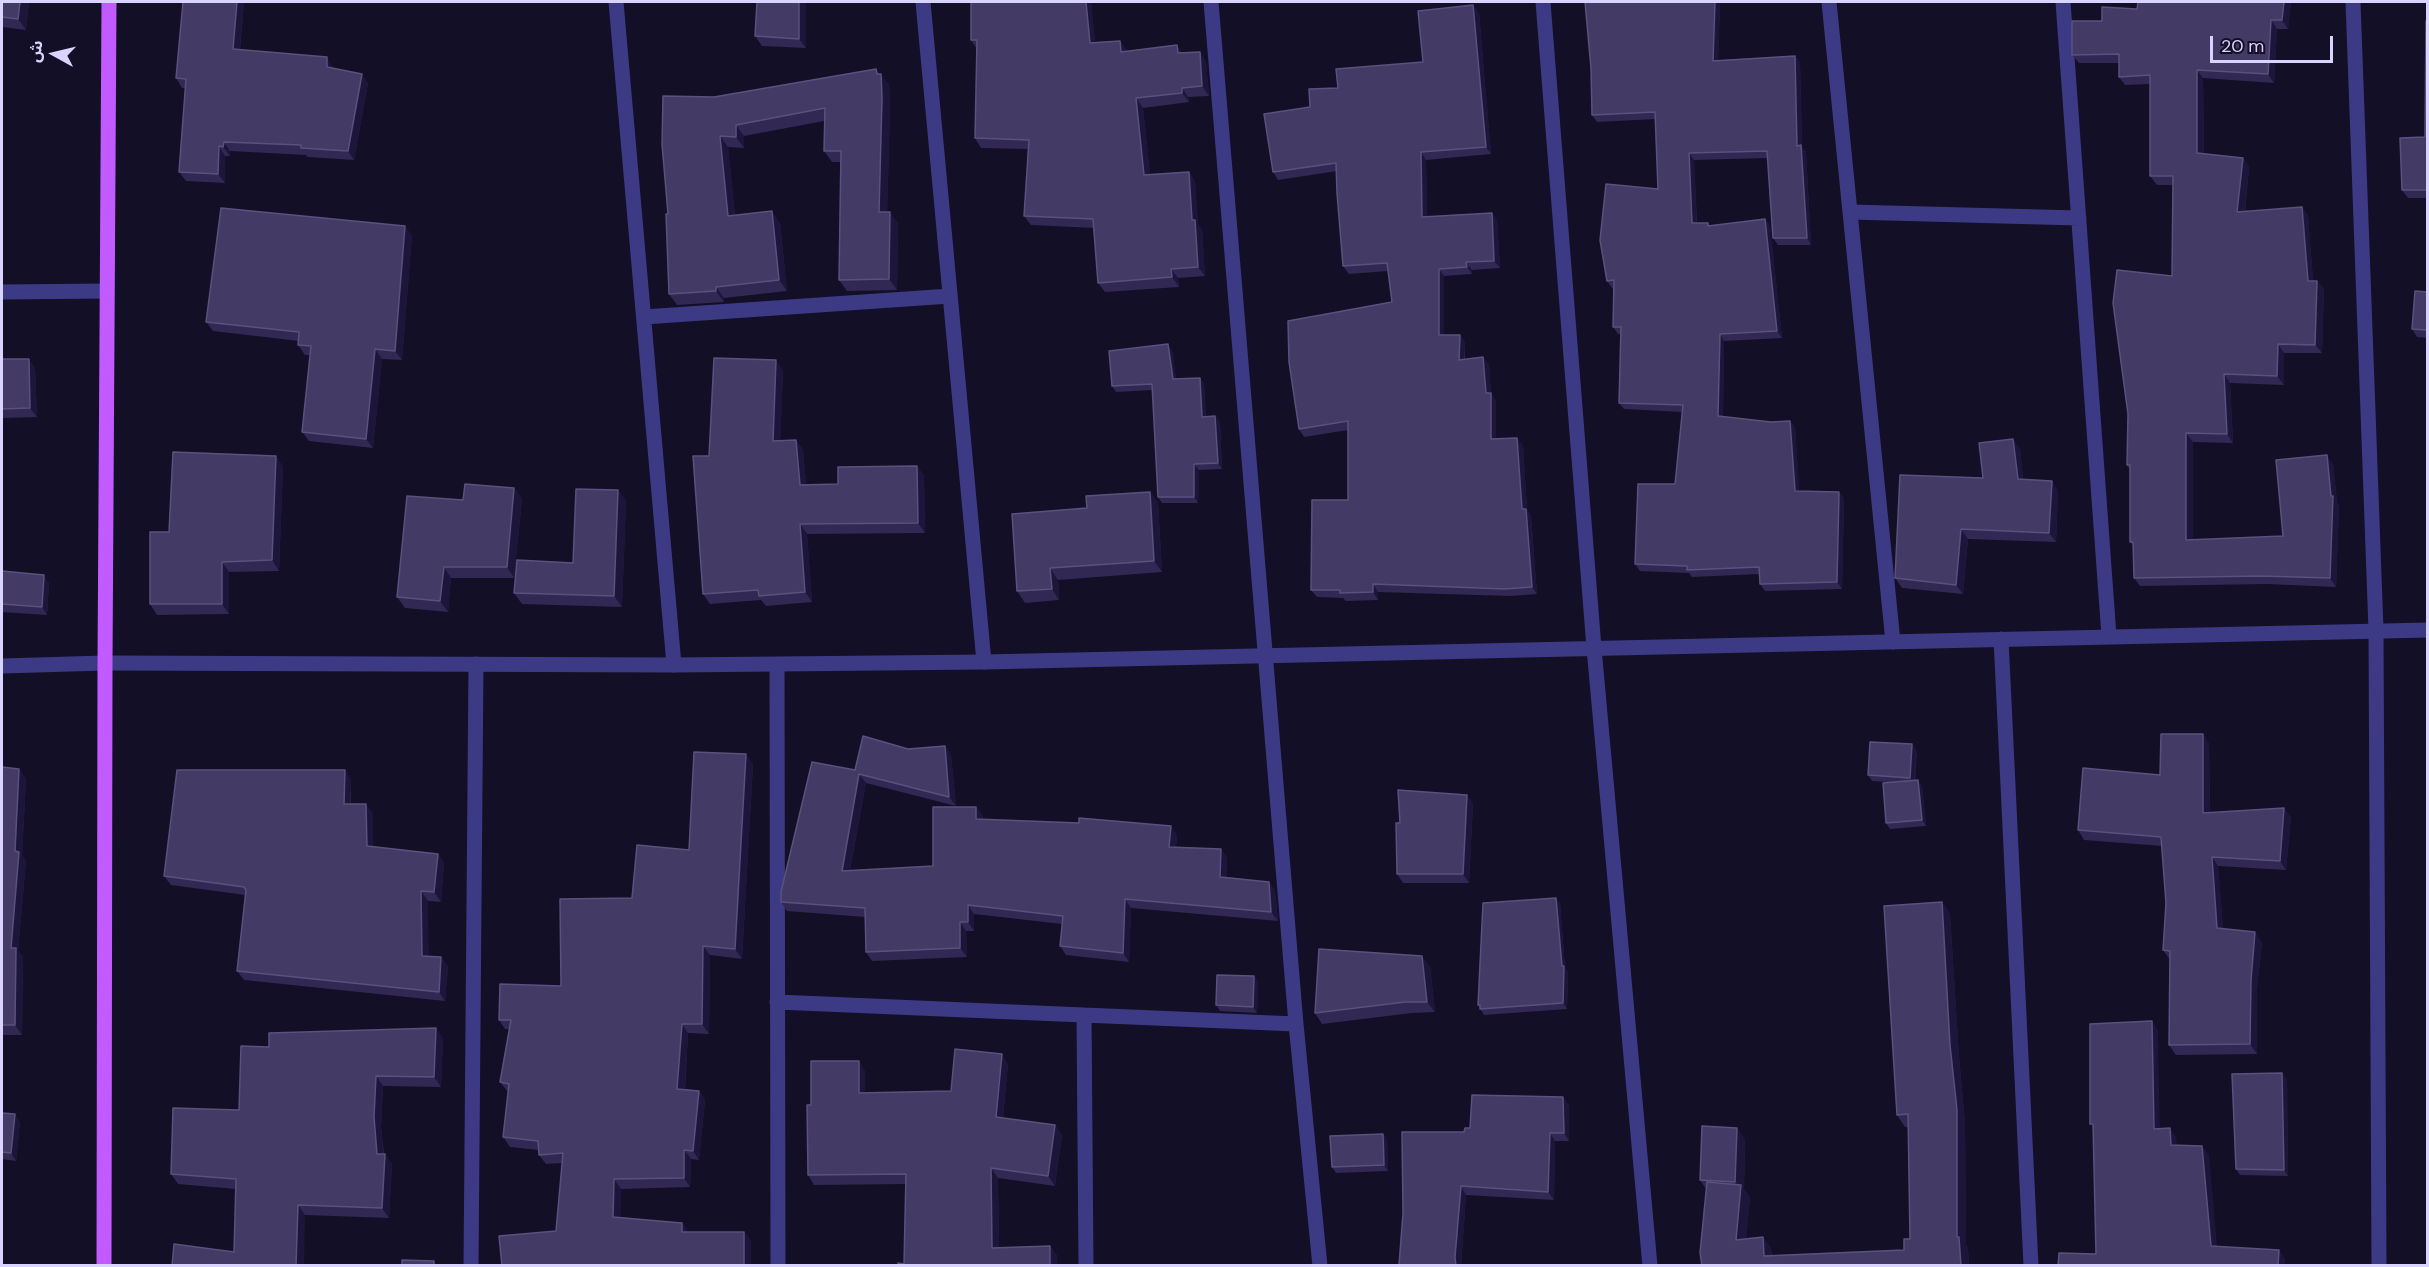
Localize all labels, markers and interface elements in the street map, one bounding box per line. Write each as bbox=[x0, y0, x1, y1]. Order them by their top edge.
north arrow bbox=[24, 24, 84, 84]
scale bar bbox=[2213, 24, 2336, 62]
text: 20 m bbox=[2221, 34, 2264, 58]
text: ش bbox=[24, 39, 48, 64]

